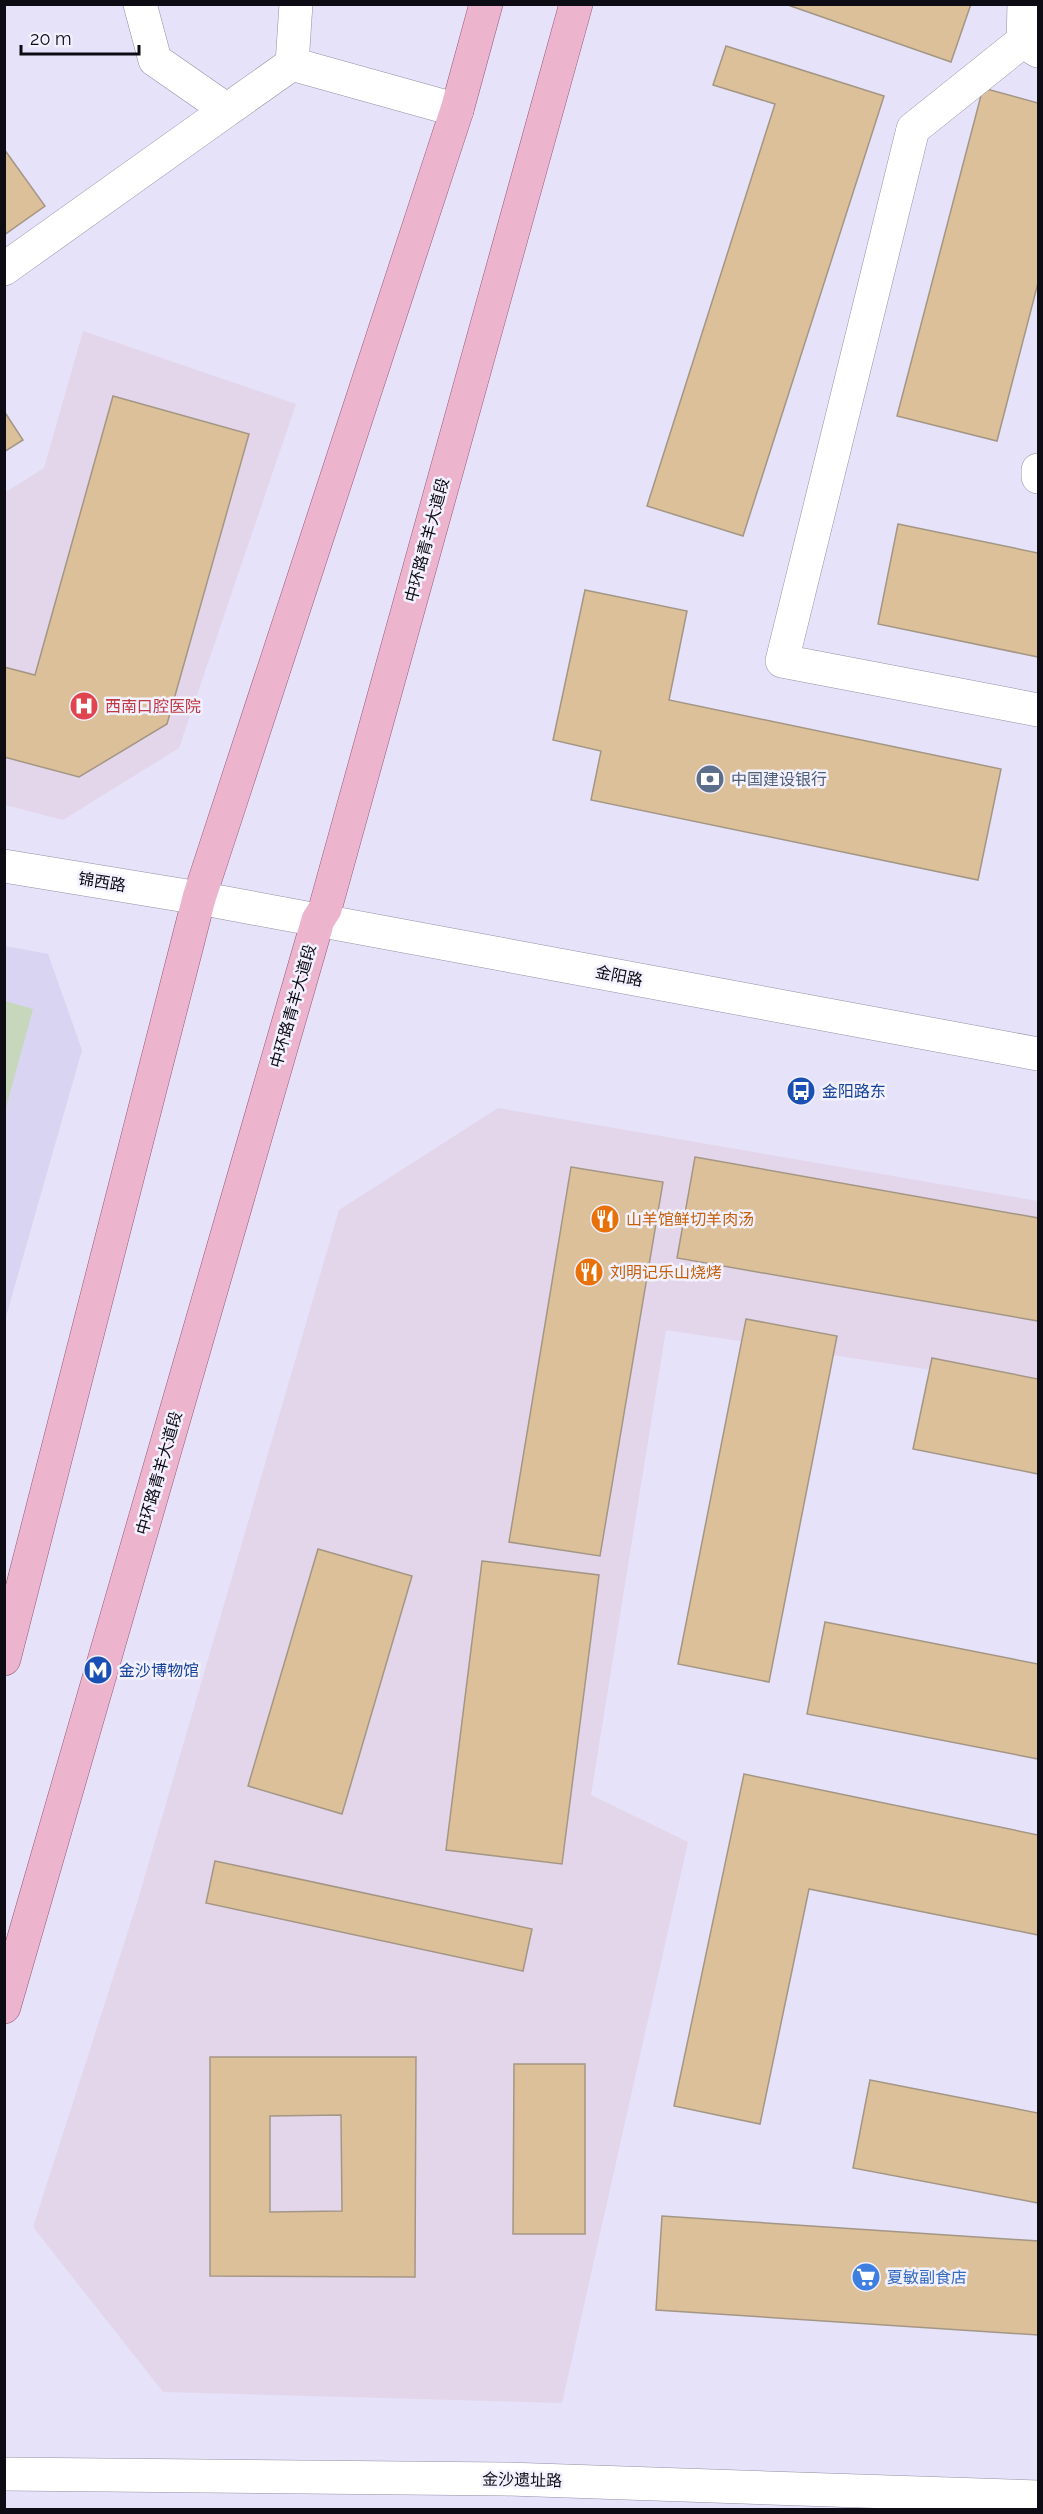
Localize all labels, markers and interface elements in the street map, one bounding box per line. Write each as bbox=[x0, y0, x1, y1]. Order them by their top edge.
scale bar bbox=[21, 18, 140, 56]
text: 20 m bbox=[30, 28, 72, 49]
street label: 中环路青羊大道段 bbox=[401, 476, 453, 604]
hospital icon: 西南口腔医院 bbox=[68, 690, 100, 722]
place label: 西南口腔医院 bbox=[105, 697, 201, 716]
bank icon: 中国建设银行 bbox=[694, 763, 726, 795]
place label: 中国建设银行 bbox=[731, 770, 827, 789]
street label: 锦西路 bbox=[77, 869, 127, 895]
street label: 中环路青羊大道段 bbox=[266, 942, 320, 1070]
street label: 金阳路 bbox=[594, 962, 644, 990]
bus stop icon: 金阳路东 bbox=[785, 1075, 817, 1107]
place label: 金阳路东 bbox=[822, 1082, 886, 1101]
restaurant icon: 山羊馆鲜切羊肉汤 bbox=[589, 1203, 621, 1235]
place label: 山羊馆鲜切羊肉汤 bbox=[626, 1210, 754, 1229]
restaurant icon: 刘明记乐山烧烤 bbox=[573, 1256, 605, 1288]
place label: 刘明记乐山烧烤 bbox=[610, 1263, 722, 1282]
street label: 中环路青羊大道段 bbox=[132, 1409, 186, 1537]
metro station icon: 金沙博物馆 bbox=[82, 1654, 114, 1686]
place label: 金沙博物馆 bbox=[119, 1661, 199, 1680]
supermarket icon: 夏敏副食店 bbox=[850, 2261, 882, 2293]
place label: 夏敏副食店 bbox=[887, 2268, 967, 2287]
street label: 金沙遗址路 bbox=[482, 2470, 562, 2490]

